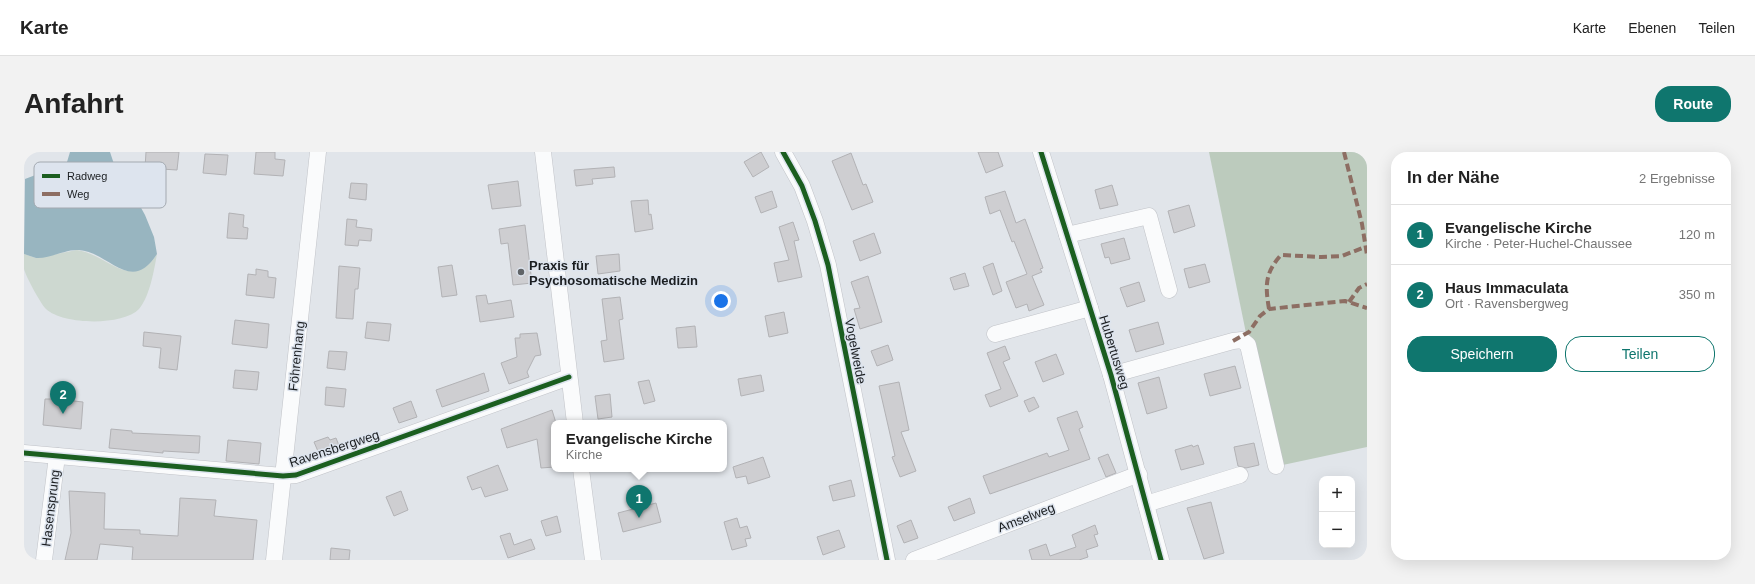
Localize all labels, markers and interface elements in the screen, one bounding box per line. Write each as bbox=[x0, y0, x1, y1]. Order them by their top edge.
text: Karte bbox=[20, 17, 69, 38]
text: Karte bbox=[1573, 20, 1606, 36]
text: Ebenen bbox=[1628, 20, 1676, 36]
text: Teilen bbox=[1698, 20, 1735, 36]
button: Route bbox=[1655, 86, 1731, 122]
text: Anfahrt bbox=[24, 88, 124, 119]
legend bbox=[34, 162, 166, 208]
text: In der Nähe bbox=[1407, 168, 1500, 187]
text: Radweg bbox=[67, 170, 107, 182]
text: 2 Ergebnisse bbox=[1639, 171, 1715, 186]
text: Weg bbox=[67, 188, 89, 200]
text: Evangelische Kirche bbox=[1445, 219, 1592, 236]
text: 1 bbox=[1416, 227, 1424, 242]
text: 120 m bbox=[1679, 227, 1715, 242]
text: Kirche · Peter-Huchel-Chaussee bbox=[1445, 236, 1632, 251]
place label: Praxis für Psychosomatische Medizin bbox=[529, 258, 698, 288]
marker: Praxis für Psychosomatische Medizin bbox=[516, 267, 526, 277]
text: Haus Immaculata bbox=[1445, 279, 1568, 296]
text: 2 bbox=[1416, 287, 1424, 302]
text: 350 m bbox=[1679, 287, 1715, 302]
your location bbox=[711, 291, 731, 311]
text: Ort · Ravensbergweg bbox=[1445, 296, 1569, 311]
street label: Hubertusweg bbox=[1096, 313, 1133, 391]
street label: Vogelweide bbox=[842, 317, 869, 385]
street label: Föhrenhang bbox=[285, 320, 308, 392]
button: Speichern bbox=[1407, 336, 1557, 372]
button: Teilen bbox=[1565, 336, 1715, 372]
pin: 2 bbox=[50, 381, 76, 414]
popup bbox=[551, 420, 727, 472]
street label: Ravensbergweg bbox=[287, 427, 381, 470]
text: Evangelische Kirche bbox=[566, 430, 712, 447]
text: Kirche bbox=[566, 447, 602, 462]
street label: Hasensprung bbox=[38, 469, 63, 547]
map controls bbox=[1319, 476, 1355, 548]
button: + bbox=[1319, 476, 1355, 512]
pin: 1 bbox=[626, 485, 652, 518]
street label: Amselweg bbox=[995, 500, 1057, 535]
button: − bbox=[1319, 512, 1355, 548]

